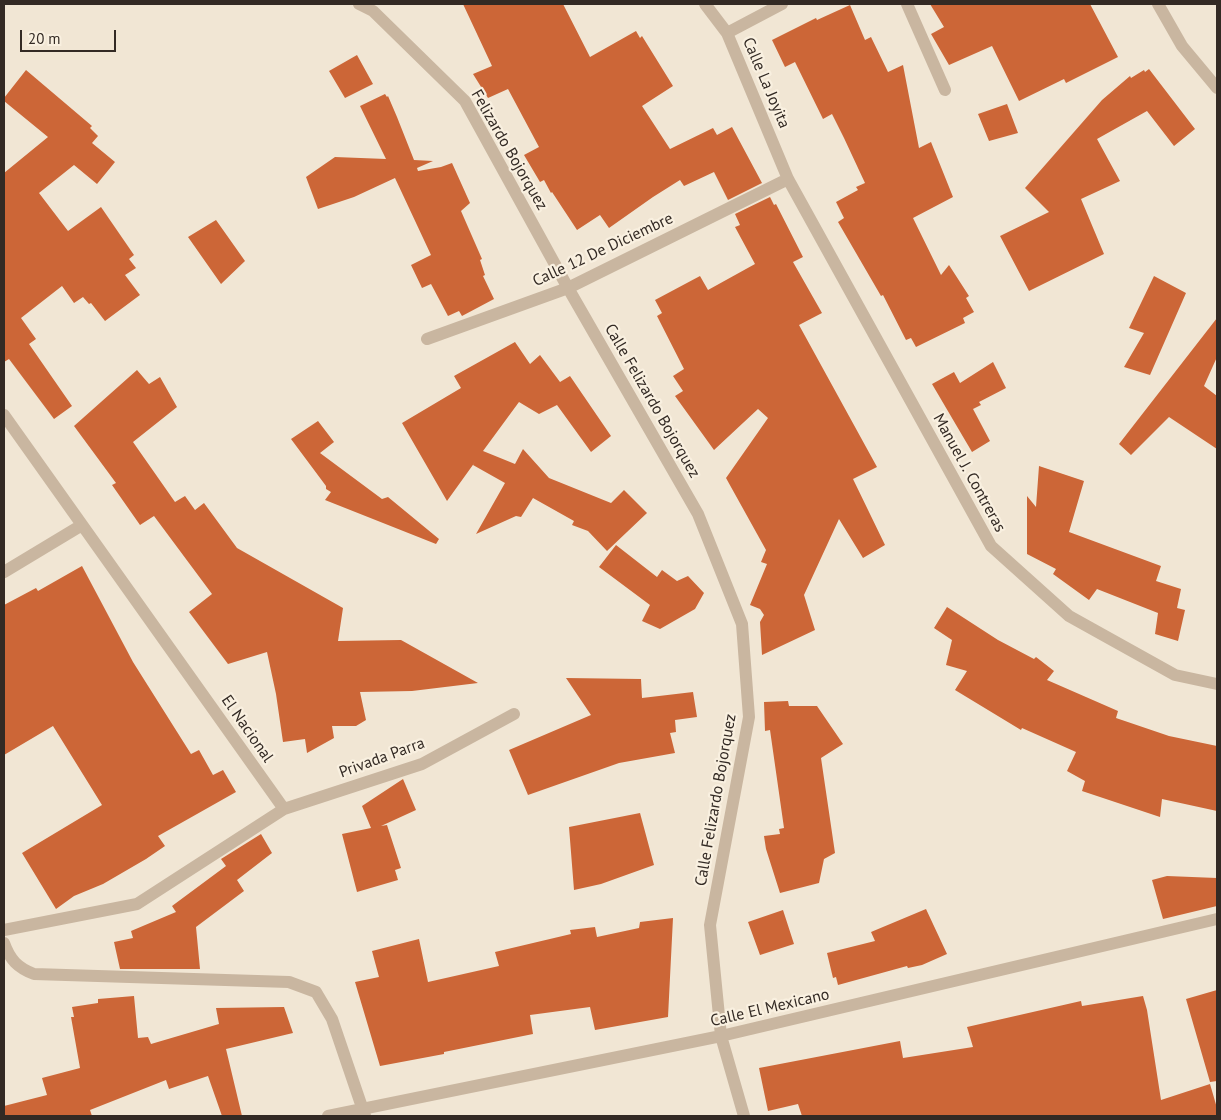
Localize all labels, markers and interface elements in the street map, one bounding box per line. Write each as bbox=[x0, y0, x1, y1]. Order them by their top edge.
scale bar bbox=[22, 20, 119, 52]
text: 20 m bbox=[28, 29, 61, 48]
street label: Calle La Joyita bbox=[738, 35, 794, 131]
street label: Felizardo Bojorquez bbox=[467, 86, 551, 214]
street label: Calle 12 De Diciembre bbox=[530, 209, 676, 291]
street label: Calle Felizardo Bojorquez bbox=[600, 321, 704, 481]
street label: Manuel J. Contreras bbox=[929, 410, 1009, 536]
street label: El Nacional bbox=[217, 692, 277, 766]
street label: Calle Felizardo Bojorquez bbox=[691, 712, 741, 888]
street label: Privada Parra bbox=[337, 734, 427, 782]
street label: Calle El Mexicano bbox=[709, 985, 831, 1031]

